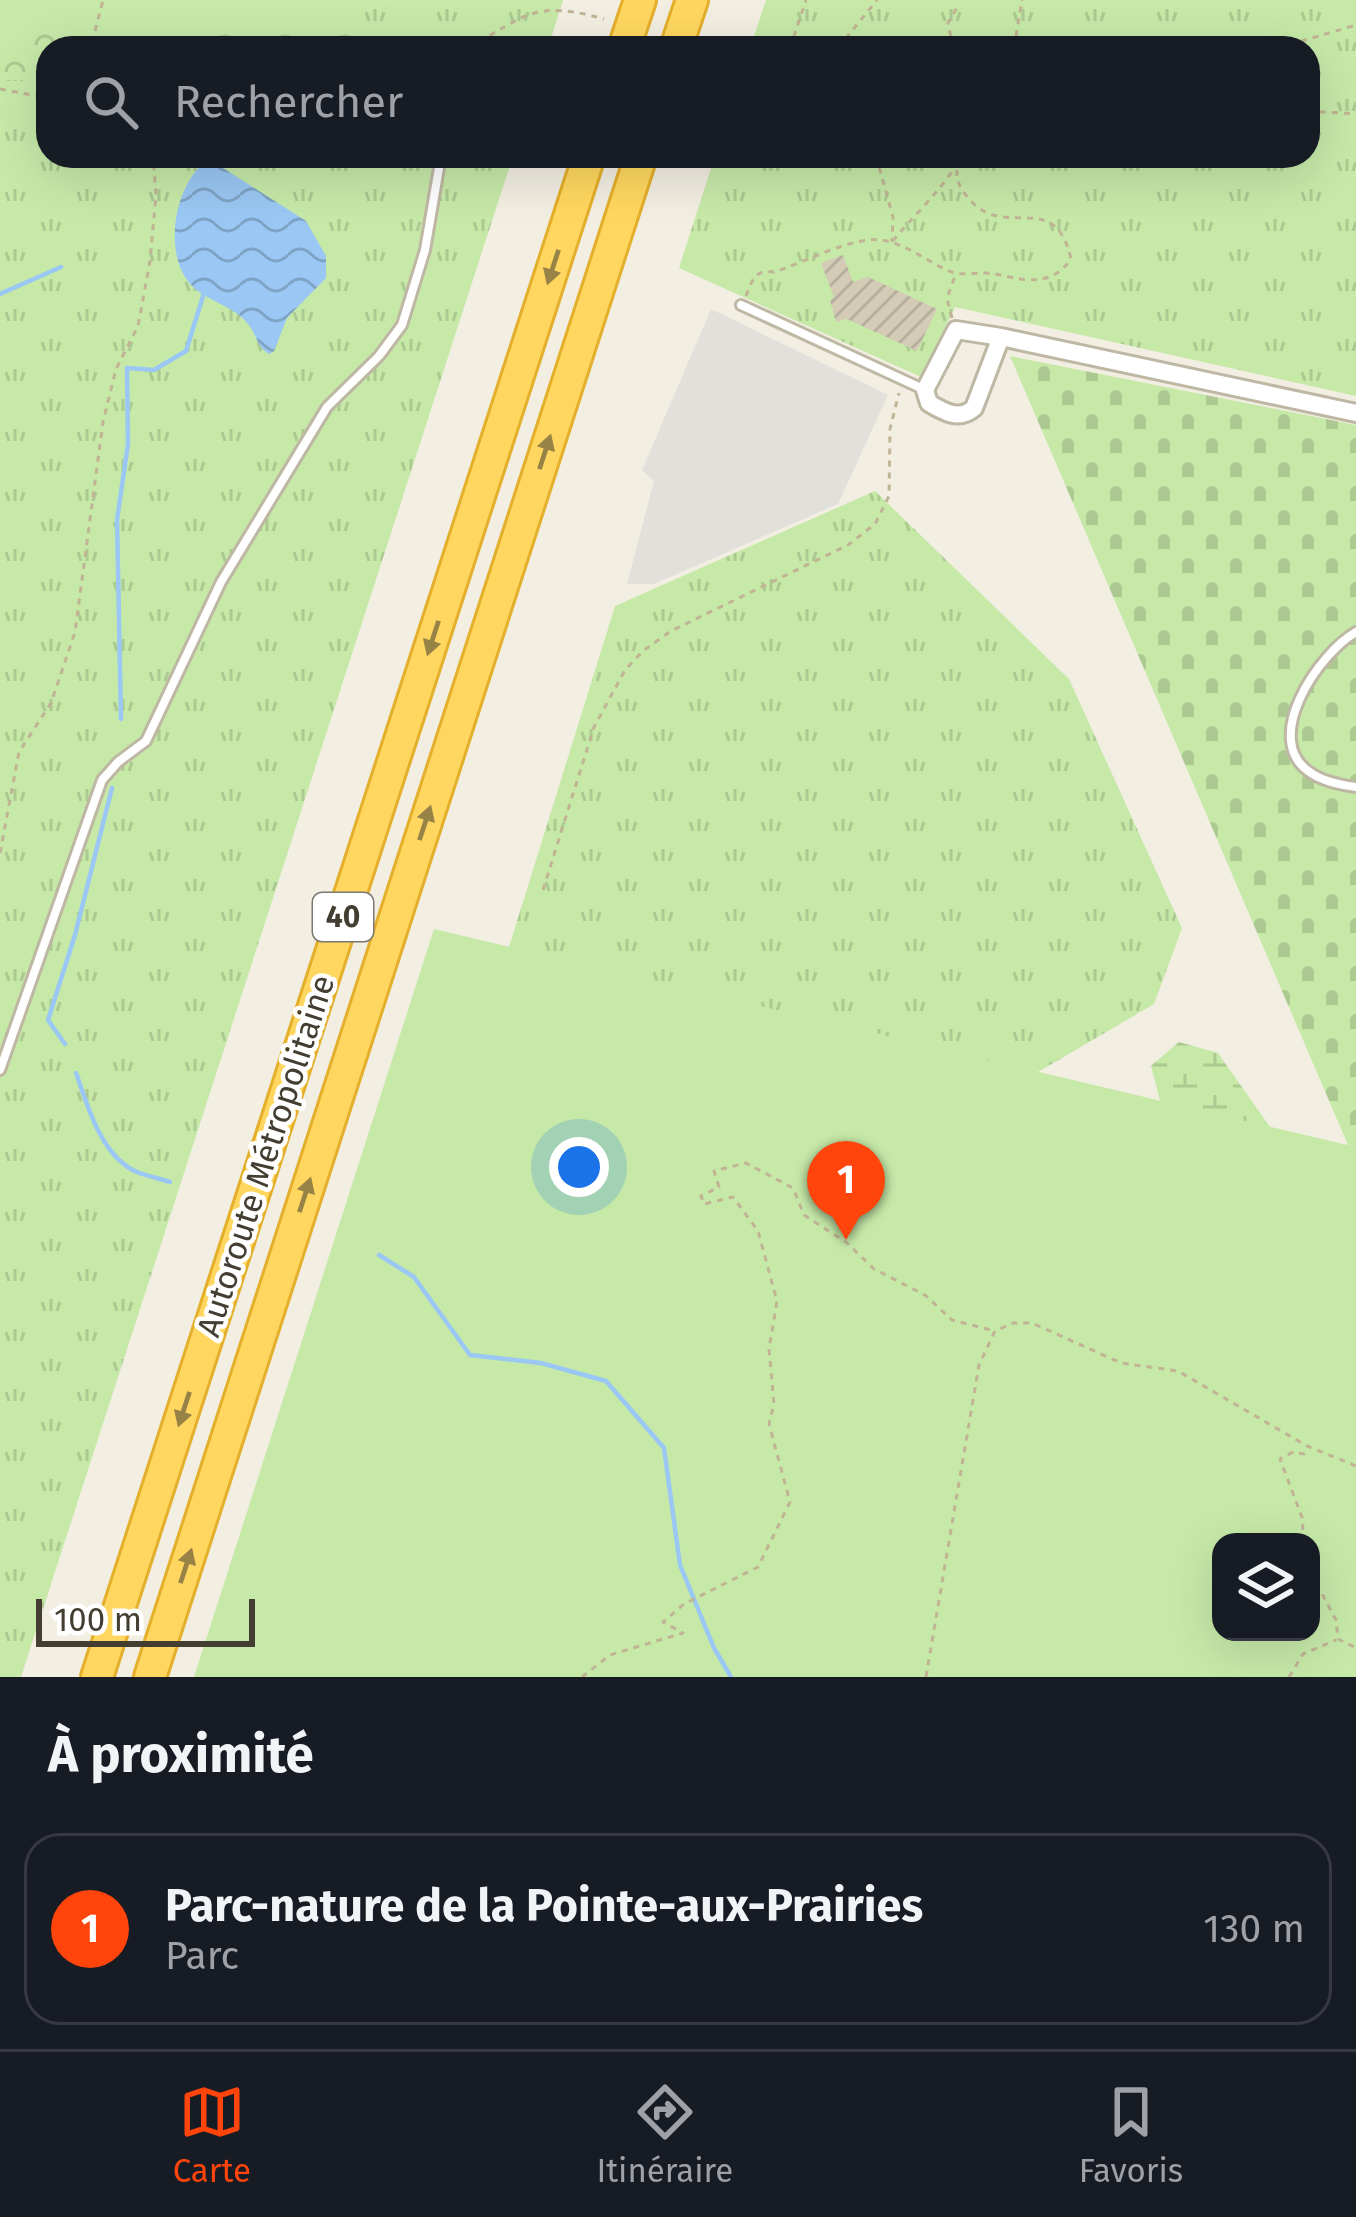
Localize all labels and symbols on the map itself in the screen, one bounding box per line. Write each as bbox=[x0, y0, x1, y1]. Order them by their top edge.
one-way arrow bbox=[542, 249, 561, 286]
one-way arrow bbox=[537, 433, 556, 470]
one-way arrow bbox=[423, 620, 442, 657]
one-way arrow bbox=[416, 804, 435, 841]
road number: 40 bbox=[313, 893, 373, 941]
street label: Autoroute Métropolitaine bbox=[189, 970, 343, 1342]
your location bbox=[549, 1137, 609, 1197]
pin: 1 bbox=[807, 1141, 885, 1240]
one-way arrow bbox=[297, 1176, 316, 1213]
one-way arrow bbox=[173, 1391, 192, 1428]
one-way arrow bbox=[177, 1547, 196, 1584]
scale bar bbox=[36, 1593, 255, 1646]

